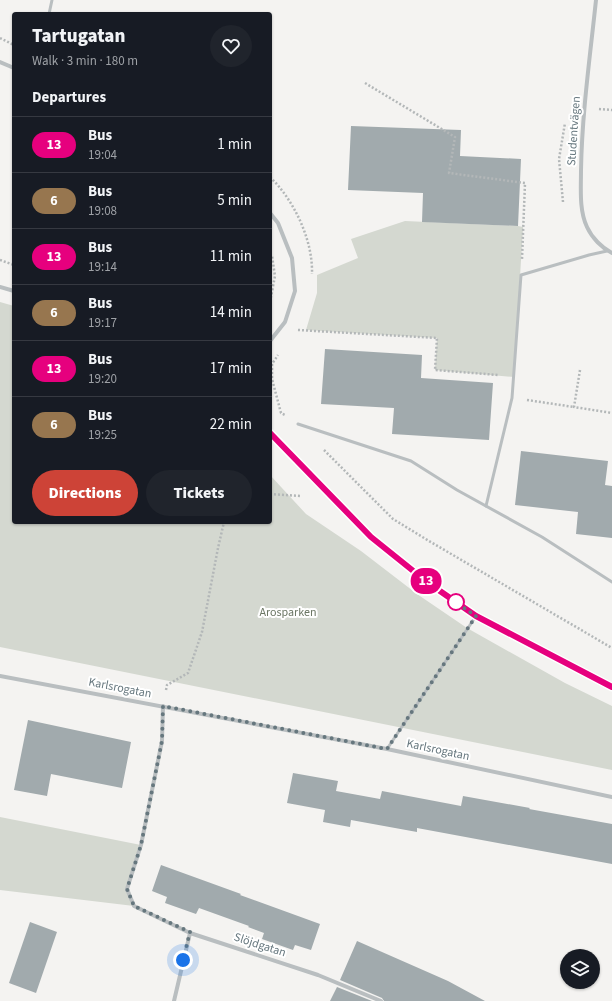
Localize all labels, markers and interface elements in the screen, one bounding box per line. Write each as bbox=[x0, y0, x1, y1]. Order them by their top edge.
text: Tartugatan bbox=[32, 23, 125, 50]
button: heart bbox=[210, 25, 252, 67]
text: Walk · 3 min · 180 m bbox=[32, 52, 138, 70]
text: Departures bbox=[32, 87, 106, 108]
street label: Studentvägen bbox=[563, 96, 585, 166]
text: Bus bbox=[88, 125, 112, 146]
text: 1 min bbox=[217, 134, 252, 155]
text: 13 bbox=[47, 135, 61, 155]
text: 19:04 bbox=[88, 146, 117, 164]
text: Bus bbox=[88, 181, 112, 202]
text: 5 min bbox=[217, 190, 252, 211]
text: 6 bbox=[50, 191, 58, 211]
text: 19:08 bbox=[88, 202, 117, 220]
text: Bus bbox=[88, 237, 112, 258]
text: 11 min bbox=[210, 246, 252, 267]
text: 13 bbox=[47, 247, 61, 267]
text: 19:14 bbox=[88, 258, 117, 276]
text: Bus bbox=[88, 293, 112, 314]
text: 14 min bbox=[210, 302, 252, 323]
text: 6 bbox=[50, 303, 58, 323]
text: 19:17 bbox=[88, 314, 117, 332]
text: Bus bbox=[88, 349, 112, 370]
text: 17 min bbox=[210, 358, 252, 379]
text: 13 bbox=[47, 359, 61, 379]
text: 19:20 bbox=[88, 370, 117, 388]
text: Bus bbox=[88, 405, 112, 426]
text: 22 min bbox=[210, 414, 252, 435]
text: 6 bbox=[50, 415, 58, 435]
text: 19:25 bbox=[88, 426, 117, 444]
button: Directions bbox=[32, 470, 138, 516]
button: Tickets bbox=[146, 470, 252, 516]
line badge: 13 bbox=[408, 568, 444, 594]
text: 13 bbox=[419, 571, 433, 591]
unlabelled marker bbox=[447, 593, 465, 611]
park label: Arosparken bbox=[259, 604, 317, 621]
street label: Karlsrogatan bbox=[87, 674, 153, 702]
street label: Karlsrogatan bbox=[405, 735, 471, 765]
street label: Slöjdgatan bbox=[232, 929, 288, 961]
map controls bbox=[560, 949, 600, 989]
button: layers bbox=[560, 949, 600, 989]
your location bbox=[173, 950, 193, 970]

